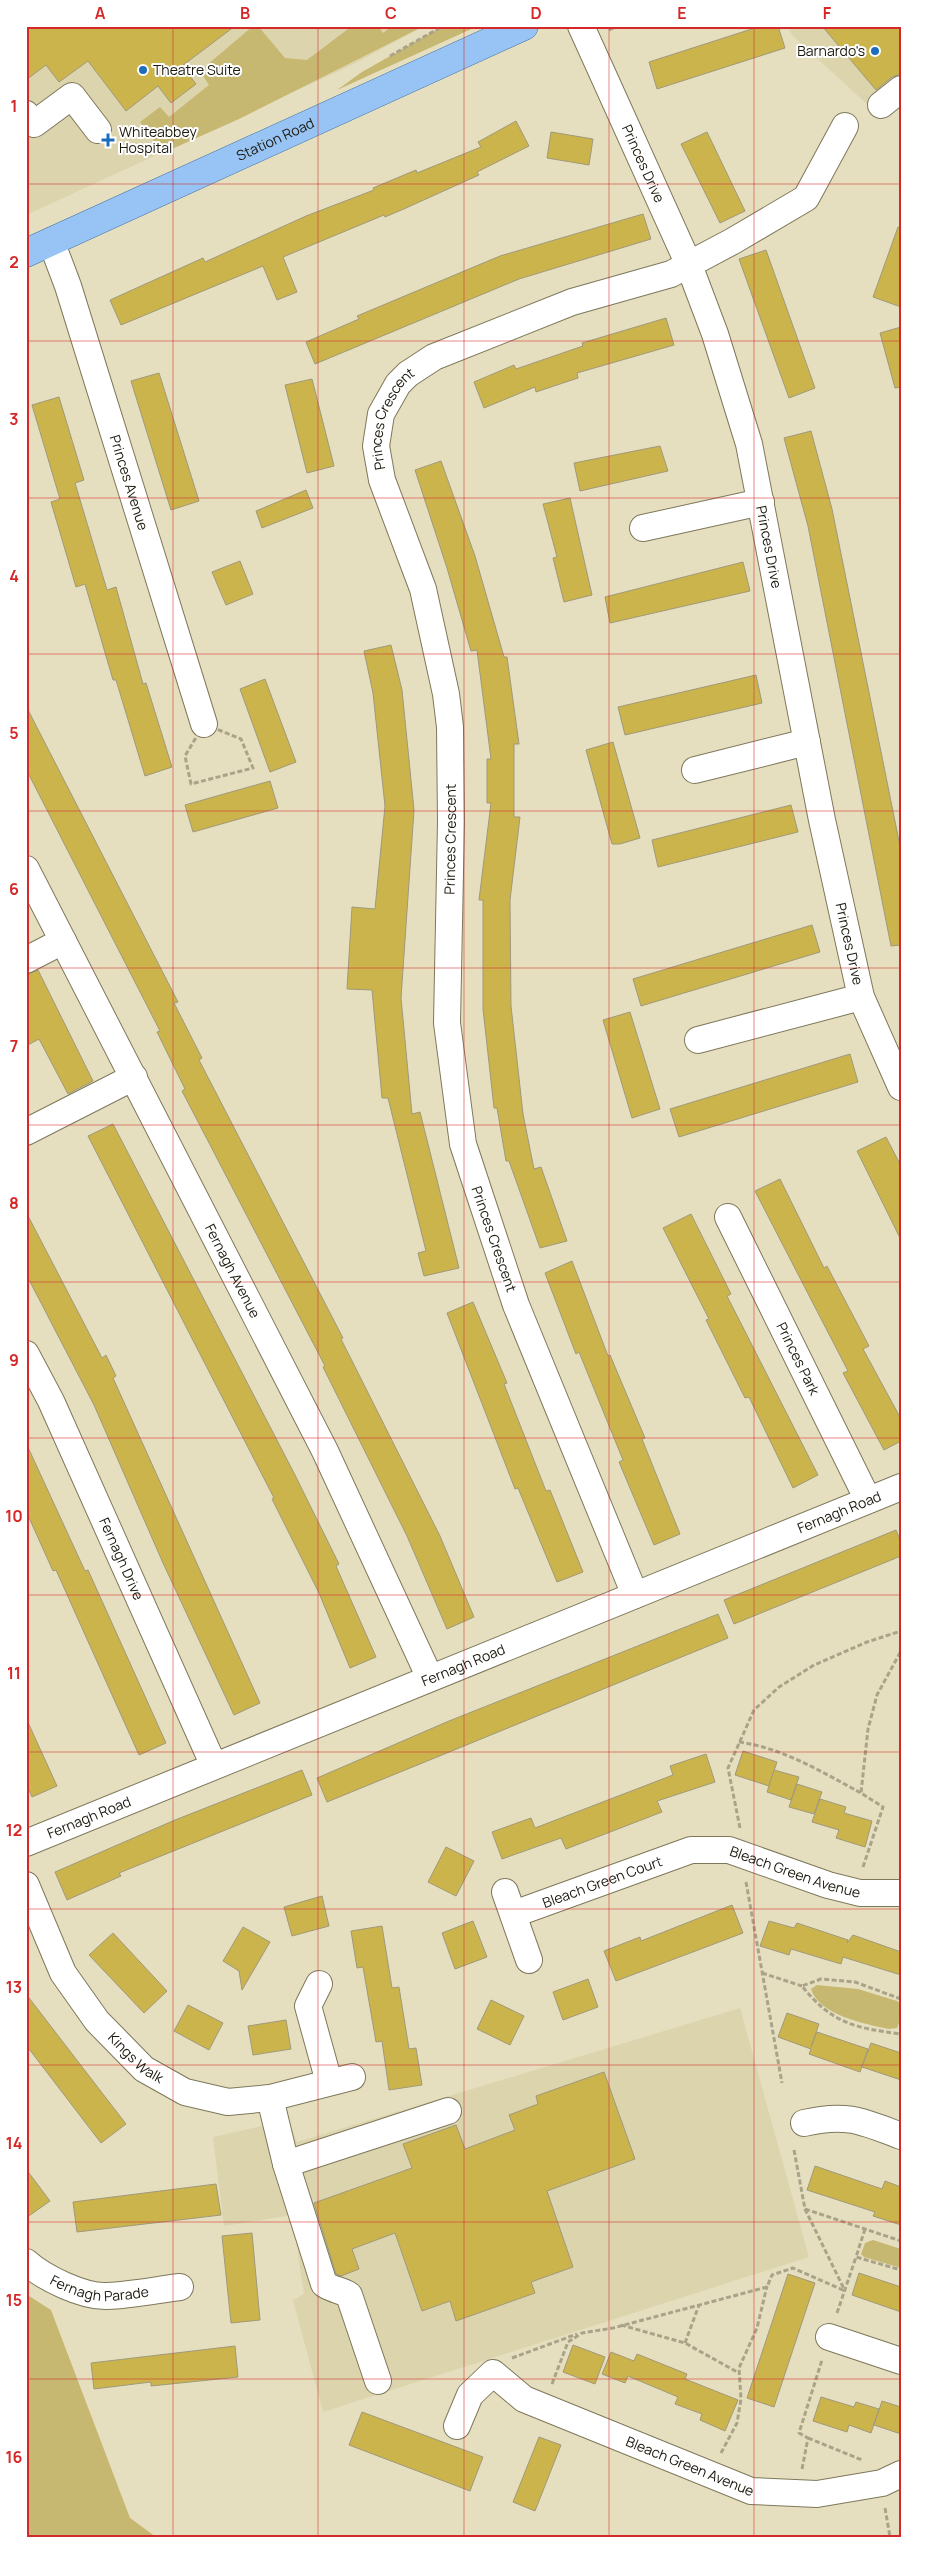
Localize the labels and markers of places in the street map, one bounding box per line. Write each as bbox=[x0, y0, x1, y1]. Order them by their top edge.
place label: Barnardo's bbox=[797, 41, 865, 60]
marker: Barnardo's bbox=[869, 45, 881, 57]
place label: Theatre Suite bbox=[153, 60, 241, 79]
marker: Theatre Suite bbox=[137, 64, 149, 76]
place label: Whiteabbey Hospital bbox=[119, 122, 197, 157]
marker: Whiteabbey Hospital bbox=[101, 133, 115, 147]

